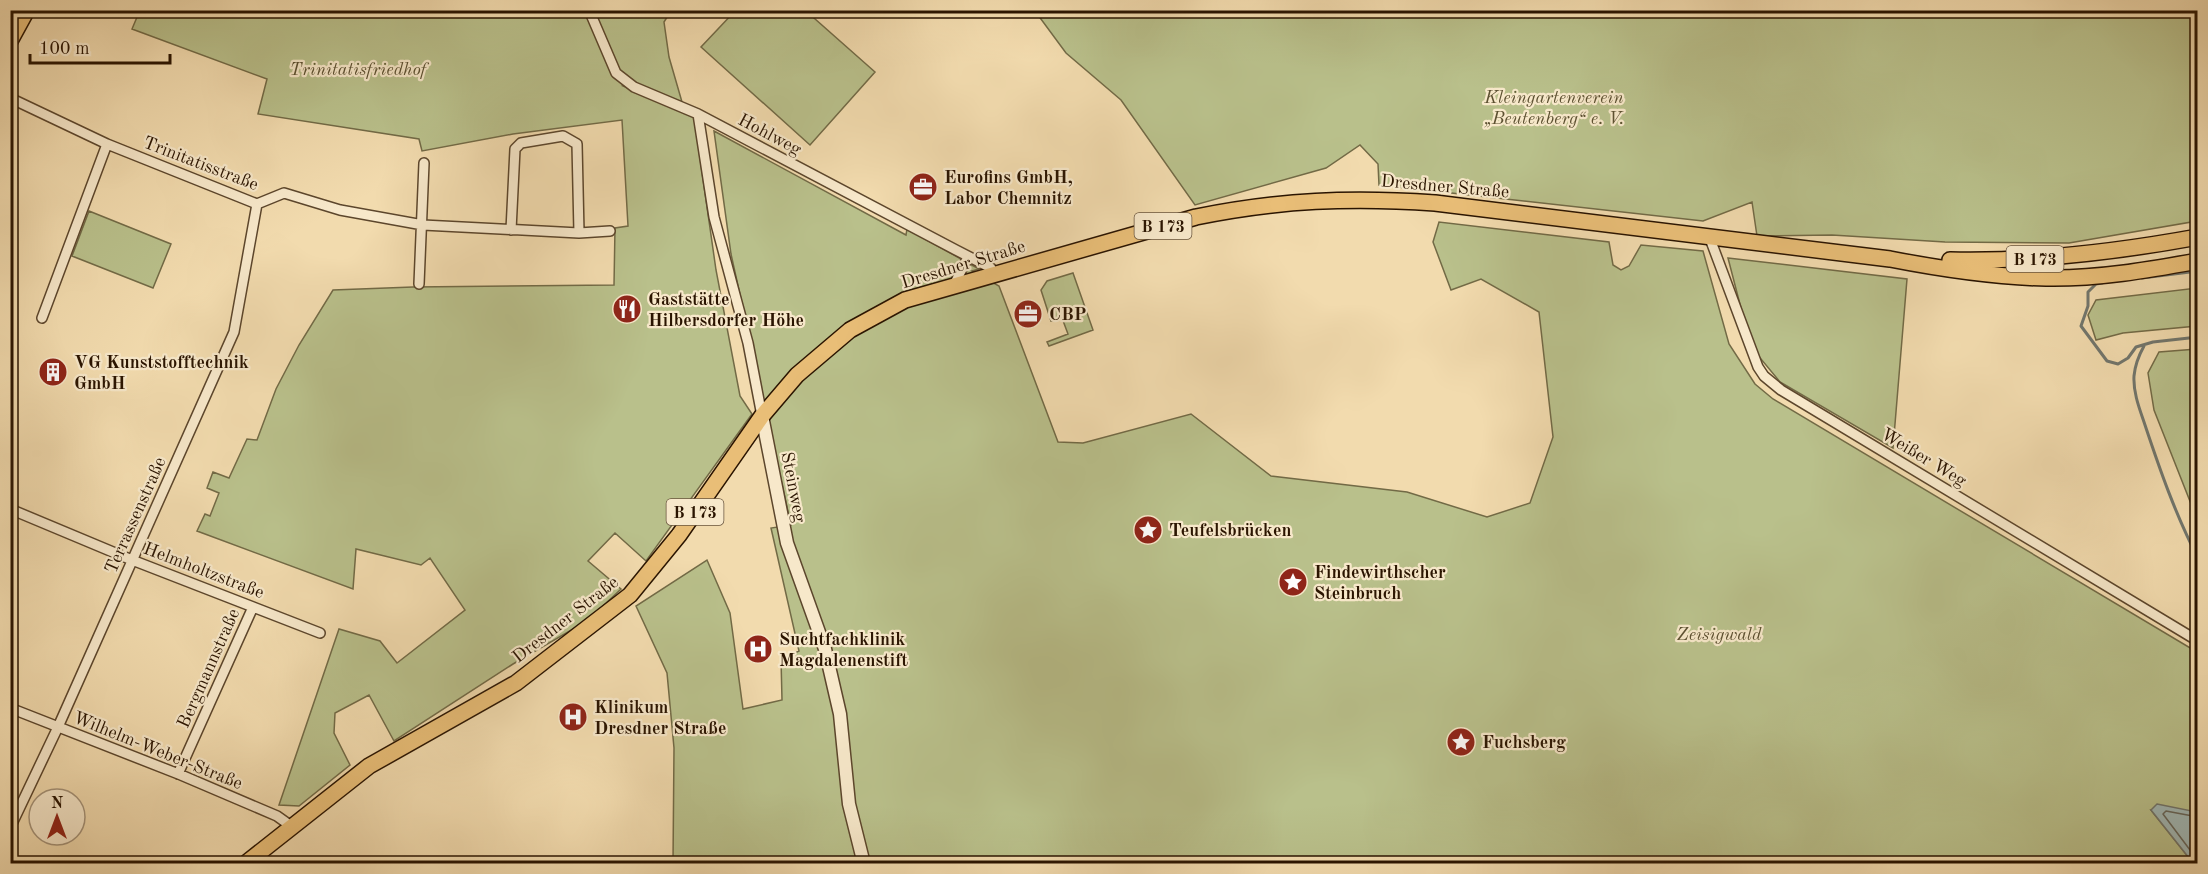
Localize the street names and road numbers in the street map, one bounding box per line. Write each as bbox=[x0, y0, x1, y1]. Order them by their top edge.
street label: Hohlweg bbox=[735, 111, 804, 159]
street label: Trinitatisstraße bbox=[140, 134, 261, 194]
street label: Dresdner Straße bbox=[1380, 172, 1510, 202]
road number: B 173 bbox=[1134, 213, 1192, 239]
street label: Dresdner Straße bbox=[899, 238, 1028, 292]
road number: B 173 bbox=[2006, 246, 2064, 272]
street label: Weißer Weg bbox=[1878, 425, 1970, 491]
street label: Steinweg bbox=[777, 450, 809, 524]
street label: Terrassenstraße bbox=[102, 454, 170, 576]
road number: B 173 bbox=[666, 499, 724, 525]
street label: Helmholtzstraße bbox=[141, 540, 266, 602]
street label: Dresdner Straße bbox=[509, 573, 622, 667]
street label: Bergmannstraße bbox=[175, 606, 243, 731]
street label: Wilhelm-Weber-Straße bbox=[70, 709, 245, 793]

